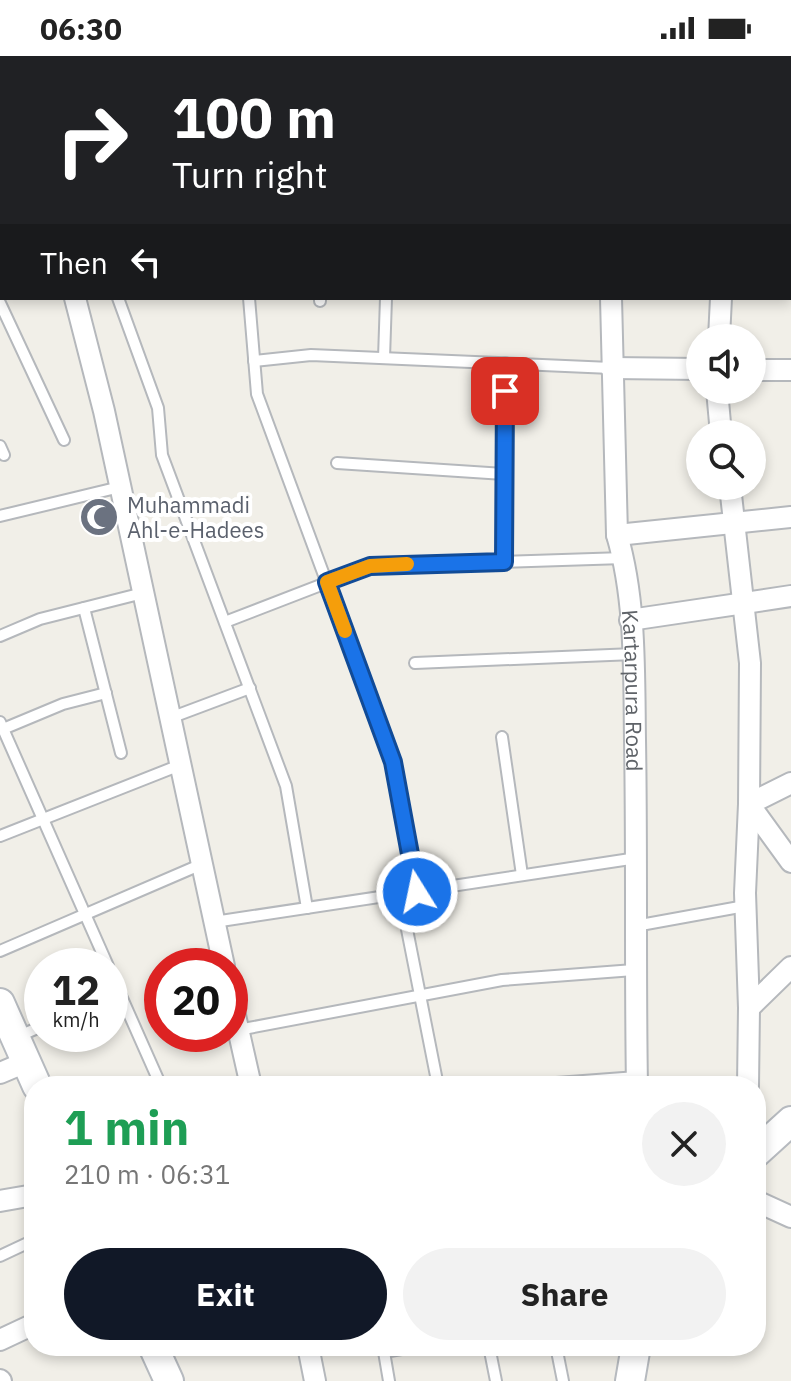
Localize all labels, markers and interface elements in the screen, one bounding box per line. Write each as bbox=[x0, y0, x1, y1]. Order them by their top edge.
text: 06:30 bbox=[40, 9, 122, 48]
text: 100 m bbox=[172, 81, 336, 153]
icon: right bbox=[40, 88, 144, 192]
text: Turn right bbox=[172, 151, 328, 198]
icon: left bbox=[124, 240, 168, 284]
text: Then bbox=[40, 243, 108, 282]
map controls bbox=[686, 324, 766, 500]
button: sound bbox=[686, 324, 766, 404]
pin bbox=[471, 357, 539, 425]
icon: arrive bbox=[483, 369, 527, 413]
button: search bbox=[686, 420, 766, 500]
place label: Muhammadi Ahl-e-Hadees bbox=[127, 490, 264, 544]
mosque icon: Muhammadi Ahl-e-Hadees bbox=[78, 496, 120, 538]
street label: Kartarpura Road bbox=[616, 608, 650, 772]
position arrow bbox=[375, 850, 459, 934]
speed limit sign: 20 bbox=[144, 948, 248, 1052]
text: 12 bbox=[52, 964, 100, 1016]
text: km/h bbox=[52, 1006, 100, 1033]
text: 1 min bbox=[64, 1096, 189, 1158]
button: close bbox=[642, 1102, 726, 1186]
text: 210 m · 06:31 bbox=[64, 1157, 230, 1191]
button: Exit bbox=[64, 1248, 387, 1340]
button: Share bbox=[403, 1248, 726, 1340]

